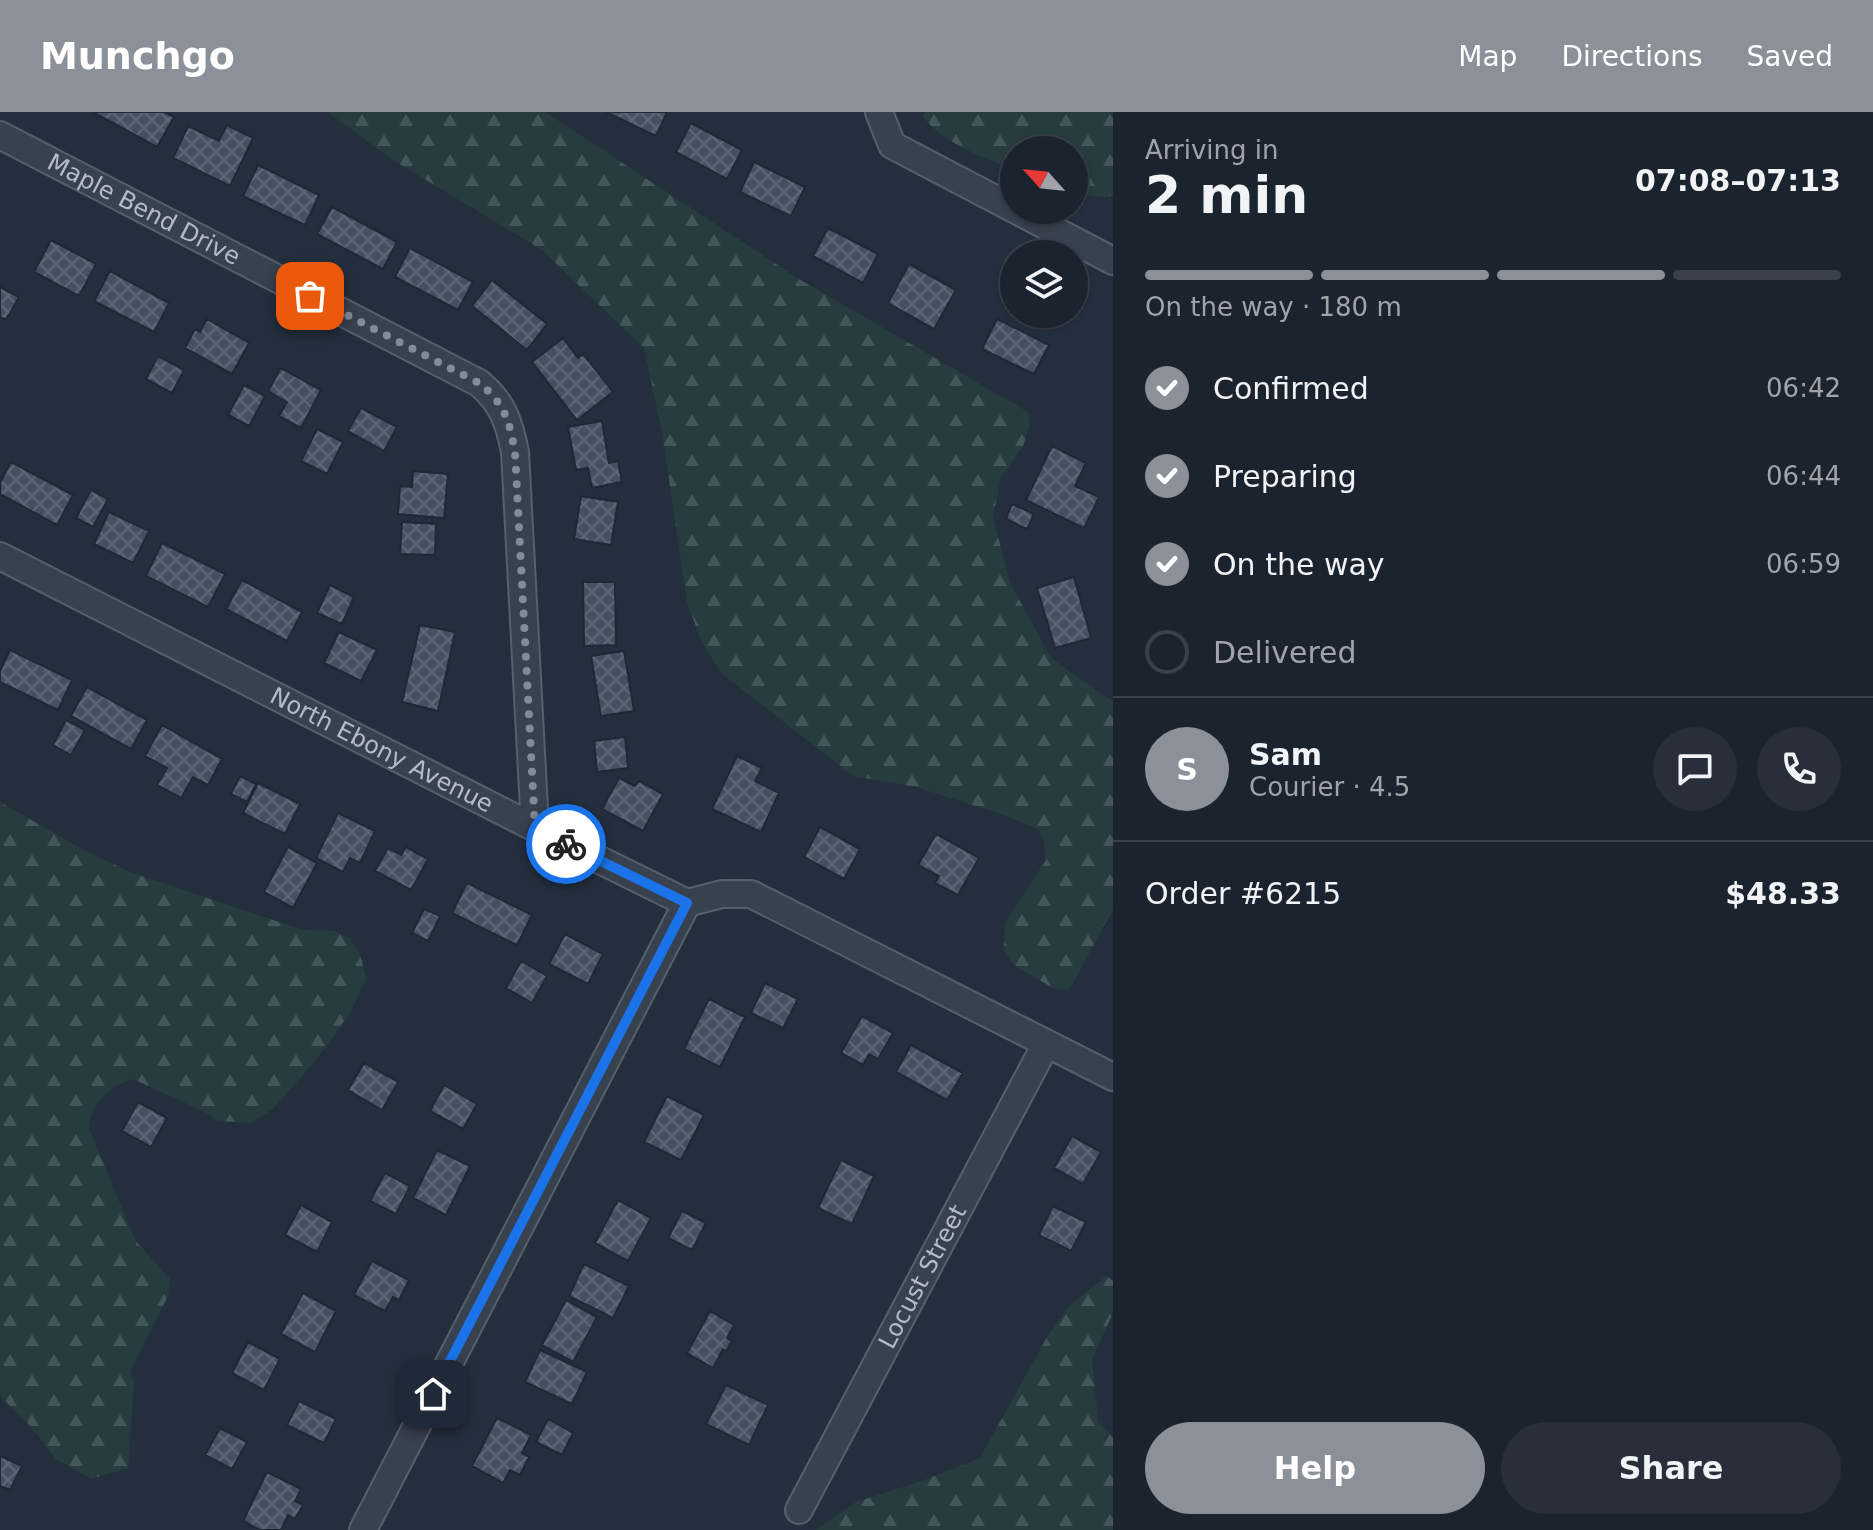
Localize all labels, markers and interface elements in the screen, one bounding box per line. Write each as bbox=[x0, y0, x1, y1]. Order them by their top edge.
text: Munchgo bbox=[40, 34, 235, 78]
text: Map bbox=[1458, 40, 1517, 73]
text: Directions bbox=[1561, 40, 1702, 73]
text: Saved bbox=[1746, 40, 1833, 73]
text: Arriving in bbox=[1145, 135, 1279, 165]
north arrow bbox=[1000, 136, 1088, 224]
map controls bbox=[1000, 136, 1088, 328]
street label: Maple Bend Drive bbox=[43, 148, 245, 271]
text: 07:08–07:13 bbox=[1635, 163, 1841, 198]
text: 2 min bbox=[1145, 165, 1308, 225]
button: layers bbox=[1000, 240, 1088, 328]
pin bbox=[276, 262, 344, 330]
icon: bag bbox=[288, 274, 332, 318]
text: On the way · 180 m bbox=[1145, 292, 1402, 322]
icon: check bbox=[1145, 366, 1189, 410]
text: Confirmed bbox=[1213, 371, 1369, 406]
text: 06:42 bbox=[1766, 373, 1841, 403]
icon: check bbox=[1145, 454, 1189, 498]
text: Preparing bbox=[1213, 459, 1357, 494]
text: 06:44 bbox=[1766, 461, 1841, 491]
icon: check bbox=[1145, 542, 1189, 586]
text: On the way bbox=[1213, 547, 1385, 582]
text: 06:59 bbox=[1766, 549, 1841, 579]
text: Delivered bbox=[1213, 635, 1357, 670]
street label: North Ebony Avenue bbox=[265, 682, 498, 818]
button: chat bbox=[1653, 727, 1737, 811]
button: phone bbox=[1757, 727, 1841, 811]
text: Sam bbox=[1249, 737, 1322, 772]
text: S bbox=[1176, 752, 1198, 787]
text: Courier · 4.5 bbox=[1249, 772, 1410, 802]
courier bbox=[526, 804, 606, 884]
icon: bike bbox=[544, 822, 588, 866]
text: Order #6215 bbox=[1145, 876, 1341, 911]
text: $48.33 bbox=[1725, 876, 1841, 911]
street label: Locust Street bbox=[873, 1200, 972, 1353]
pin bbox=[399, 1360, 467, 1428]
icon: home bbox=[411, 1372, 455, 1416]
button: Help bbox=[1145, 1422, 1485, 1514]
button: Share bbox=[1501, 1422, 1841, 1514]

